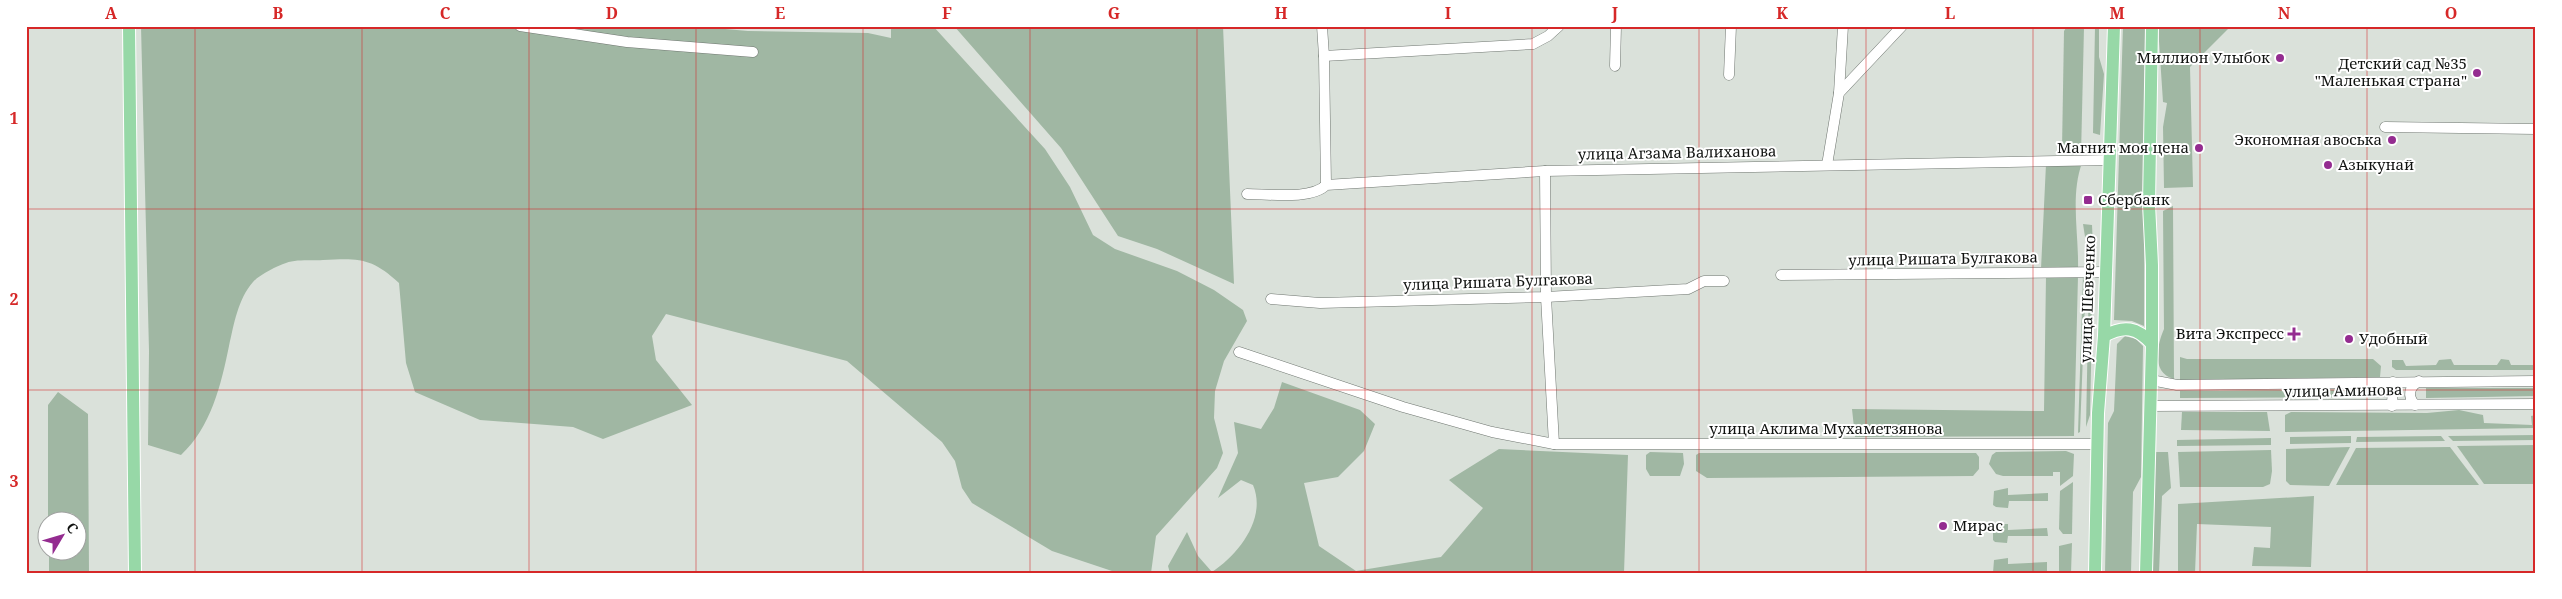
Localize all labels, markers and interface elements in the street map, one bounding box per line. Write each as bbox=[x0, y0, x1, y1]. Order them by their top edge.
text: A bbox=[105, 2, 118, 24]
text: B bbox=[273, 2, 284, 24]
text: C bbox=[440, 2, 451, 24]
text: D bbox=[606, 2, 618, 24]
text: E bbox=[775, 2, 785, 24]
text: F bbox=[942, 2, 952, 24]
text: G bbox=[1108, 2, 1120, 24]
text: H bbox=[1274, 2, 1288, 24]
text: I bbox=[1445, 2, 1451, 24]
text: J bbox=[1611, 2, 1619, 24]
text: K bbox=[1776, 2, 1788, 24]
text: L bbox=[1945, 2, 1955, 24]
text: M bbox=[2109, 2, 2125, 24]
text: N bbox=[2278, 2, 2291, 24]
text: O bbox=[2445, 2, 2457, 24]
place label: Миллион Улыбок bbox=[2137, 47, 2270, 67]
marker: Миллион Улыбок bbox=[2274, 52, 2286, 64]
place label: Детский сад №35 "Маленькая страна" bbox=[2315, 53, 2467, 90]
marker: Детский сад №35 "Маленькая страна" bbox=[2471, 67, 2483, 79]
text: 1 bbox=[9, 107, 19, 129]
place label: Экономная авоська bbox=[2235, 129, 2382, 149]
marker: Экономная авоська bbox=[2386, 134, 2398, 146]
place label: Магнит моя цена bbox=[2057, 137, 2189, 157]
street label: улица Агзама Валиханова bbox=[1577, 140, 1777, 164]
marker: Магнит моя цена bbox=[2193, 142, 2205, 154]
place label: Азыкунай bbox=[2338, 154, 2414, 174]
marker: Азыкунай bbox=[2322, 159, 2334, 171]
place label: Сбербанк bbox=[2098, 189, 2170, 209]
marker: Сбербанк bbox=[2082, 194, 2094, 206]
street label: улица Шевченко bbox=[2075, 235, 2099, 363]
street label: улица Ришата Булгакова bbox=[1848, 246, 2038, 270]
street label: улица Ришата Булгакова bbox=[1403, 268, 1593, 294]
text: 2 bbox=[9, 288, 19, 310]
place label: Вита Экспресс bbox=[2176, 323, 2284, 343]
marker: Вита Экспресс bbox=[2288, 328, 2300, 340]
place label: Удобный bbox=[2359, 328, 2428, 348]
marker: Удобный bbox=[2343, 333, 2355, 345]
street label: улица Аминова bbox=[2283, 379, 2403, 401]
street label: улица Аклима Мухаметзянова bbox=[1709, 418, 1943, 438]
text: 3 bbox=[9, 470, 19, 492]
north arrow bbox=[38, 512, 88, 562]
place label: Мирас bbox=[1953, 515, 2003, 535]
text: С bbox=[62, 518, 83, 537]
marker: Мирас bbox=[1937, 520, 1949, 532]

